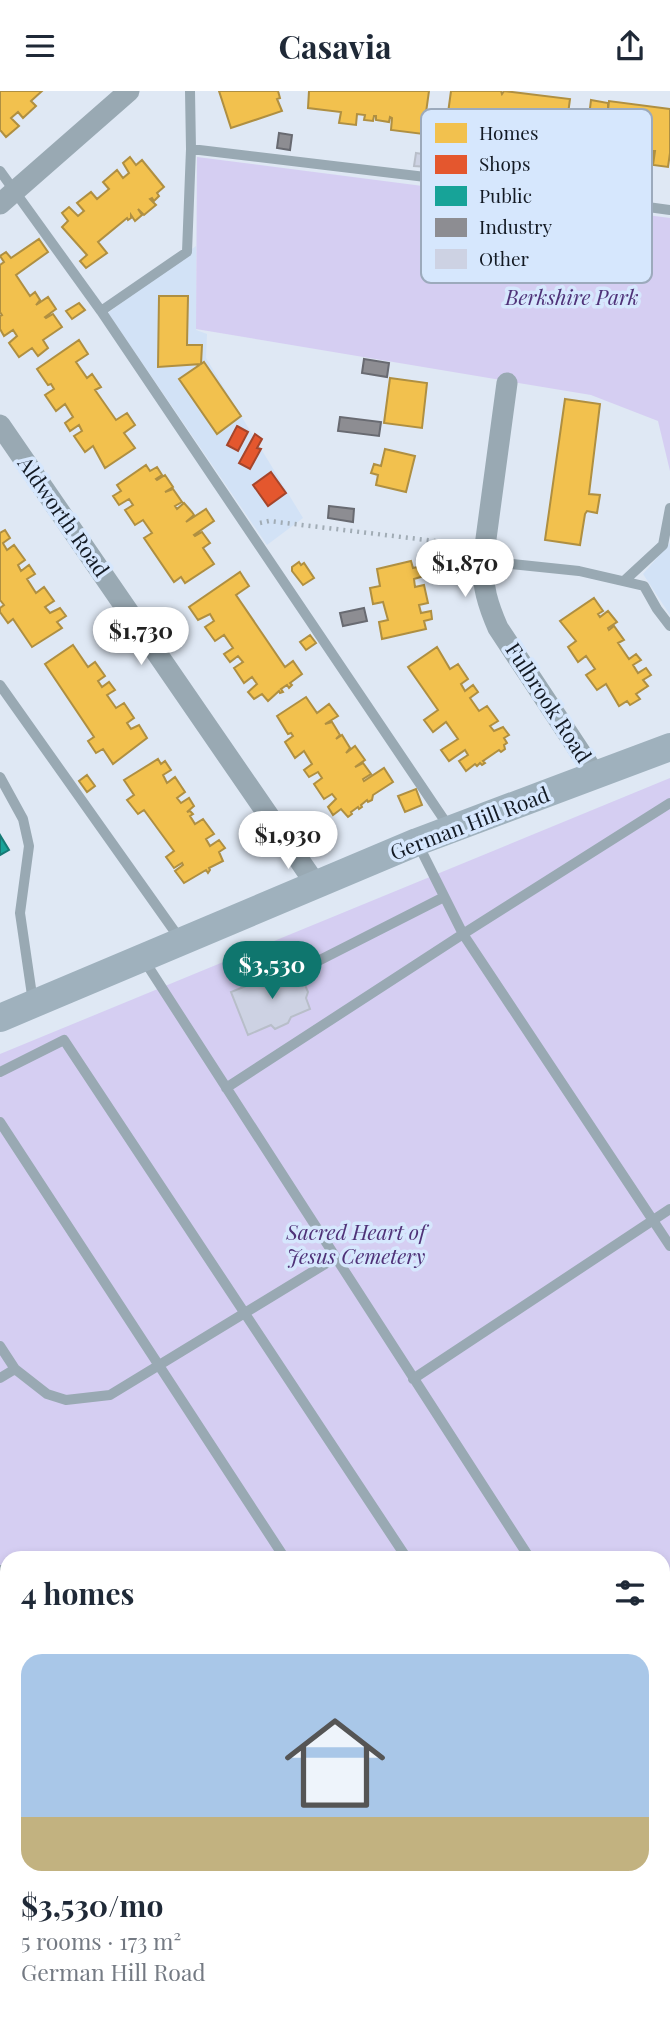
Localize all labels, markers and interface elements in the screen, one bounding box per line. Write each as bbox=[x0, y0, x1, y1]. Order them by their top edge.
text: Casavia bbox=[278, 24, 392, 67]
icon: menu bbox=[21, 27, 59, 65]
icon: share bbox=[611, 27, 649, 65]
legend bbox=[421, 109, 652, 283]
text: Homes bbox=[479, 119, 538, 145]
text: Shops bbox=[479, 150, 530, 176]
text: Public bbox=[479, 182, 532, 208]
text: Industry bbox=[479, 213, 553, 239]
text: Other bbox=[479, 245, 530, 271]
park label: Berkshire Park bbox=[504, 282, 639, 310]
street label: Aldworth Road bbox=[12, 449, 117, 582]
pin: $1,870 bbox=[408, 539, 522, 599]
text: $1,870 bbox=[432, 546, 498, 577]
pin: $1,730 bbox=[84, 607, 198, 667]
text: $1,730 bbox=[109, 614, 173, 645]
street label: Fulbrook Road bbox=[500, 636, 599, 767]
street label: German Hill Road bbox=[386, 779, 553, 865]
pin: $1,930 bbox=[231, 811, 345, 871]
text: $1,930 bbox=[255, 818, 321, 849]
pin: $3,530 bbox=[215, 941, 329, 1001]
text: $3,530 bbox=[239, 948, 305, 979]
park label: Sacred Heart of Jesus Cemetery bbox=[285, 1217, 430, 1269]
text: 4 homes bbox=[21, 1573, 134, 1613]
icon: filters bbox=[611, 1574, 649, 1612]
icon: home bbox=[272, 1700, 398, 1826]
text: $3,530/mo bbox=[21, 1885, 163, 1925]
text: 5 rooms · 173 m² bbox=[21, 1925, 181, 1956]
text: German Hill Road bbox=[21, 1956, 206, 1987]

